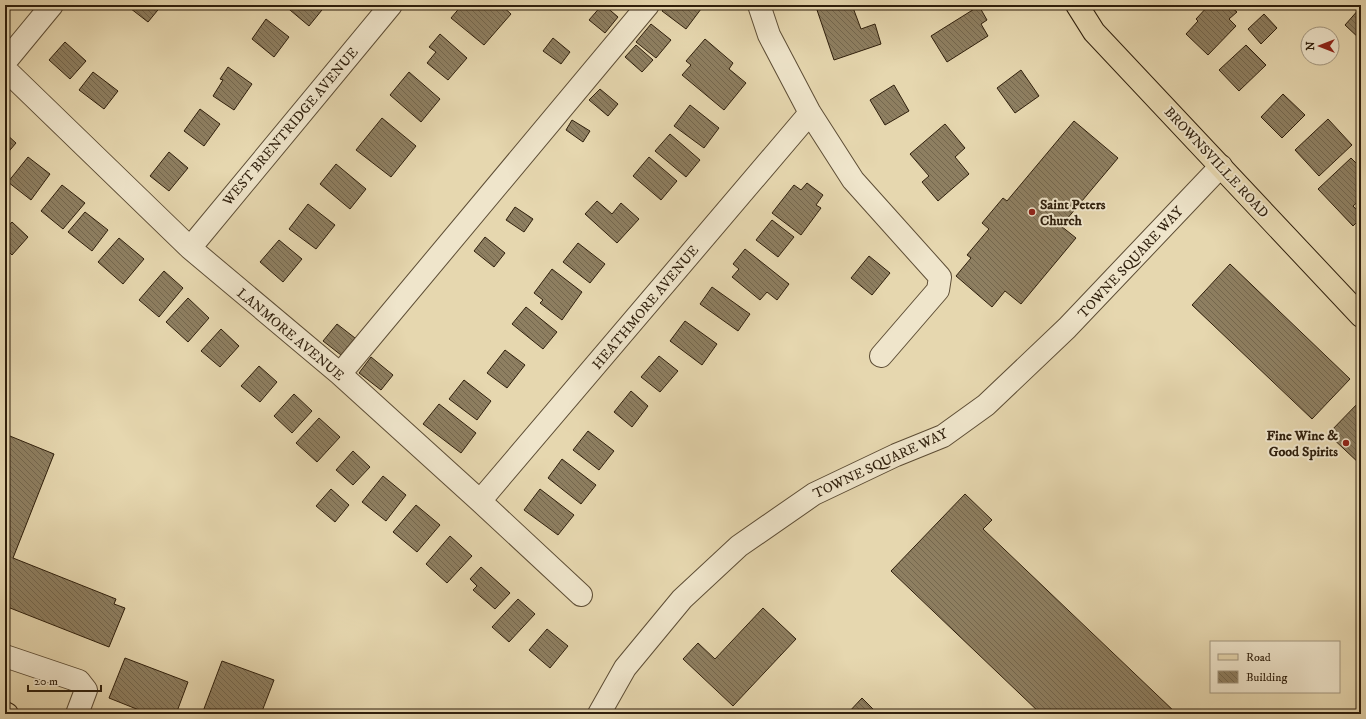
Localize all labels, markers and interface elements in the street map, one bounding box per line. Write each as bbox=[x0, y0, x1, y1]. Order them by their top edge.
north arrow bbox=[1300, 26, 1340, 66]
text: N bbox=[1304, 41, 1318, 51]
street label: WEST BRENTRIDGE AVENUE bbox=[218, 44, 362, 210]
street label: BROWNSVILLE ROAD bbox=[1160, 103, 1272, 222]
place label: Saint Peters Church bbox=[1040, 196, 1106, 230]
street label: TOWNE SQUARE WAY bbox=[1074, 203, 1187, 322]
marker: Saint Peters Church bbox=[1027, 207, 1037, 217]
street label: HEATHMORE AVENUE bbox=[588, 242, 703, 373]
street label: LANMORE AVENUE bbox=[233, 285, 348, 385]
street label: TOWNE SQUARE WAY bbox=[810, 425, 951, 503]
place label: Fine Wine & Good Spirits bbox=[1266, 427, 1338, 461]
marker: Fine Wine & Good Spirits bbox=[1341, 438, 1351, 448]
legend bbox=[1210, 641, 1340, 693]
text: Road bbox=[1246, 650, 1271, 665]
scale bar bbox=[28, 667, 101, 693]
text: Building bbox=[1246, 670, 1287, 685]
text: 20 m bbox=[34, 674, 58, 689]

